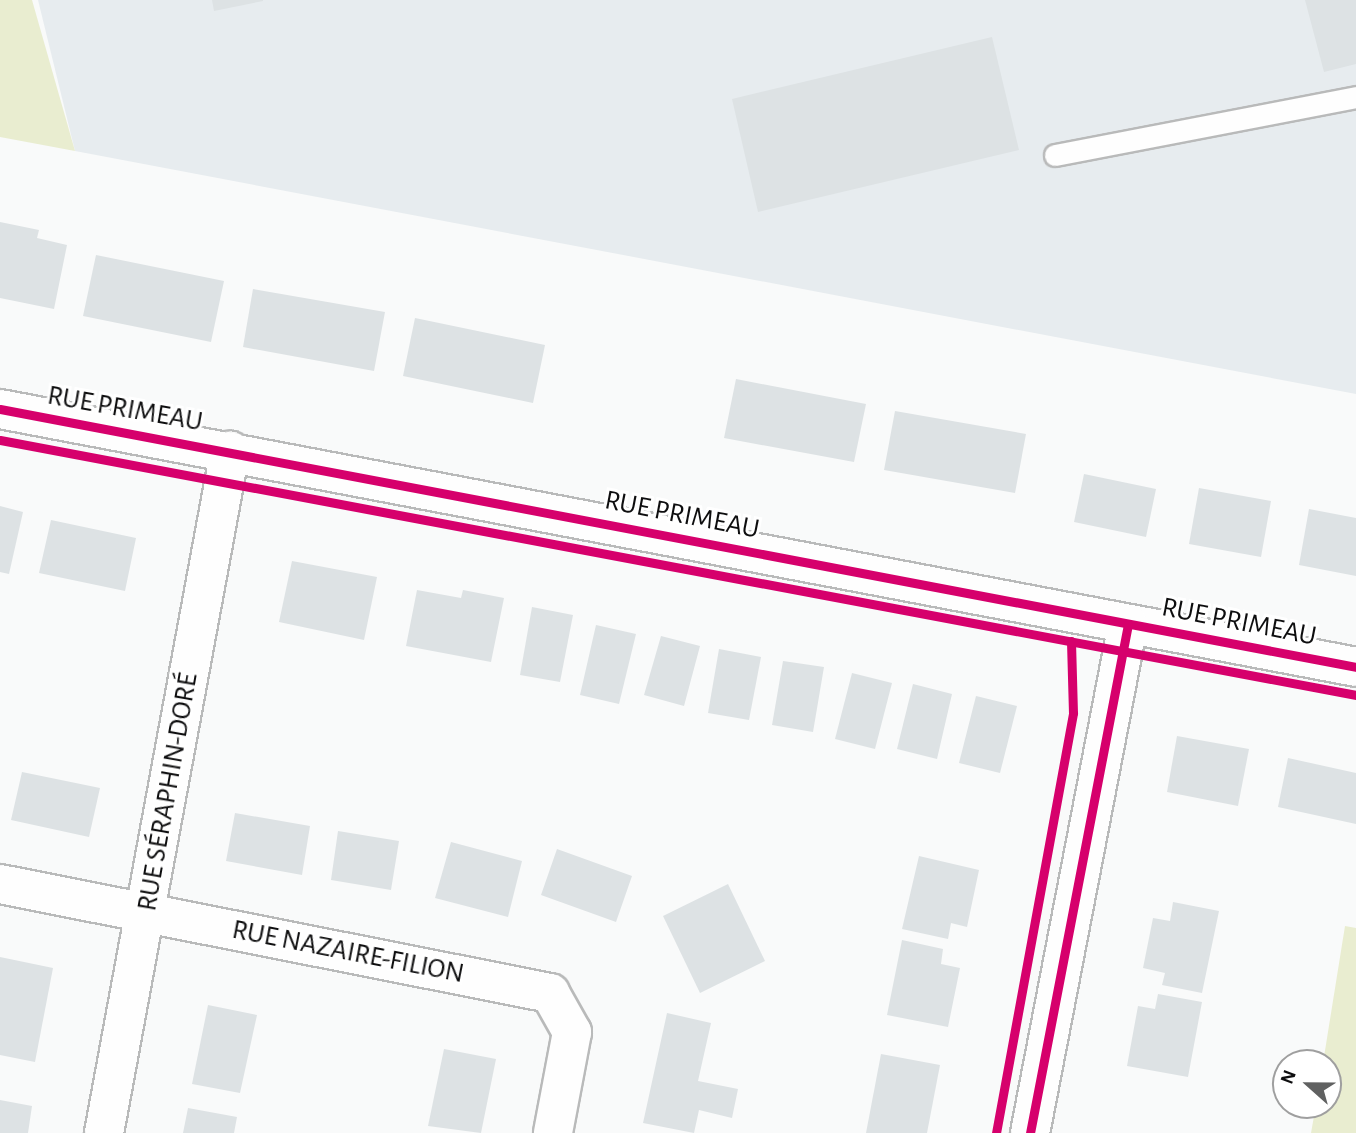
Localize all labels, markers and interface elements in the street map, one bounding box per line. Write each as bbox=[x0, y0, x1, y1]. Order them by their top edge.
street label: RUE PRIMEAU bbox=[45, 379, 205, 439]
street label: RUE PRIMEAU bbox=[602, 484, 762, 546]
street label: RUE PRIMEAU bbox=[1159, 591, 1319, 653]
street label: RUE SÉRAPHIN-DORÉ bbox=[131, 670, 205, 914]
street label: RUE NAZAIRE-FILION bbox=[229, 913, 467, 991]
north arrow bbox=[1272, 1049, 1342, 1119]
text: N bbox=[1278, 1067, 1300, 1087]

